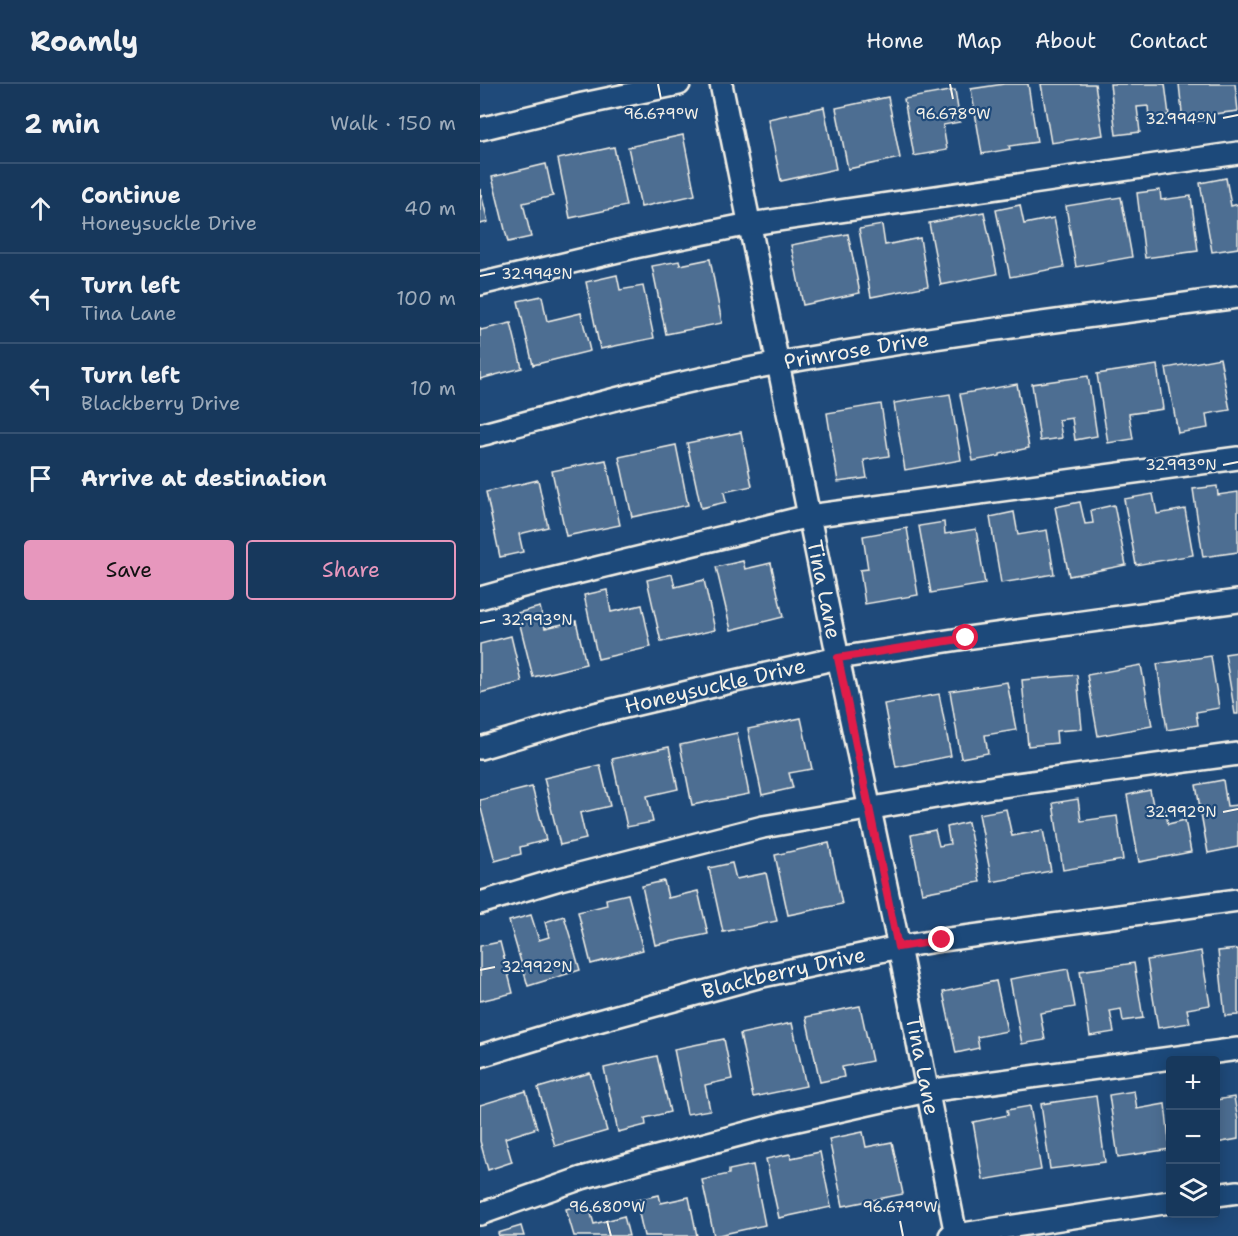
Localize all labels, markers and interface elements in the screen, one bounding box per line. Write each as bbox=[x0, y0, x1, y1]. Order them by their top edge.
text: Roamly bbox=[30, 22, 138, 60]
text: Home bbox=[866, 27, 924, 55]
text: Map bbox=[957, 27, 1002, 55]
text: About bbox=[1035, 27, 1096, 55]
text: Contact bbox=[1129, 27, 1208, 55]
text: 96.679°W bbox=[623, 104, 699, 124]
text: 96.678°W bbox=[915, 104, 991, 124]
text: 2 min bbox=[24, 106, 100, 141]
text: 32.994°N bbox=[1145, 109, 1217, 129]
text: Walk · 150 m bbox=[330, 110, 456, 136]
text: Continue bbox=[81, 181, 181, 210]
icon: ahead bbox=[24, 192, 57, 225]
text: 40 m bbox=[404, 195, 456, 221]
text: Honeysuckle Drive bbox=[81, 210, 257, 236]
text: 32.994°N bbox=[501, 264, 573, 284]
text: Turn left bbox=[81, 271, 180, 300]
icon: left bbox=[24, 282, 57, 315]
text: 100 m bbox=[396, 285, 456, 311]
text: Tina Lane bbox=[81, 300, 177, 326]
street label: Primrose Drive bbox=[782, 325, 931, 376]
text: Turn left bbox=[81, 361, 180, 390]
icon: left bbox=[24, 372, 57, 405]
text: 10 m bbox=[410, 375, 456, 401]
text: Blackberry Drive bbox=[81, 390, 240, 416]
text: 32.993°N bbox=[1145, 455, 1217, 475]
icon: arrive bbox=[24, 462, 57, 495]
text: Arrive at destination bbox=[81, 464, 327, 493]
street label: Tina Lane bbox=[800, 538, 848, 642]
button: Save bbox=[24, 540, 234, 600]
button: Share bbox=[246, 540, 456, 600]
text: 32.993°N bbox=[501, 610, 573, 630]
route start bbox=[952, 624, 978, 650]
street label: Honeysuckle Drive bbox=[622, 652, 808, 721]
text: 32.992°N bbox=[1145, 802, 1217, 822]
route end bbox=[928, 926, 954, 952]
street label: Blackberry Drive bbox=[699, 940, 868, 1006]
text: 32.992°N bbox=[501, 957, 573, 977]
street label: Tina Lane bbox=[899, 1014, 946, 1117]
map controls bbox=[1166, 1056, 1220, 1218]
button: + bbox=[1166, 1056, 1220, 1110]
button: − bbox=[1166, 1110, 1220, 1164]
button: layers bbox=[1166, 1164, 1220, 1218]
text: 96.680°W bbox=[569, 1197, 645, 1217]
text: 96.679°W bbox=[862, 1197, 938, 1217]

